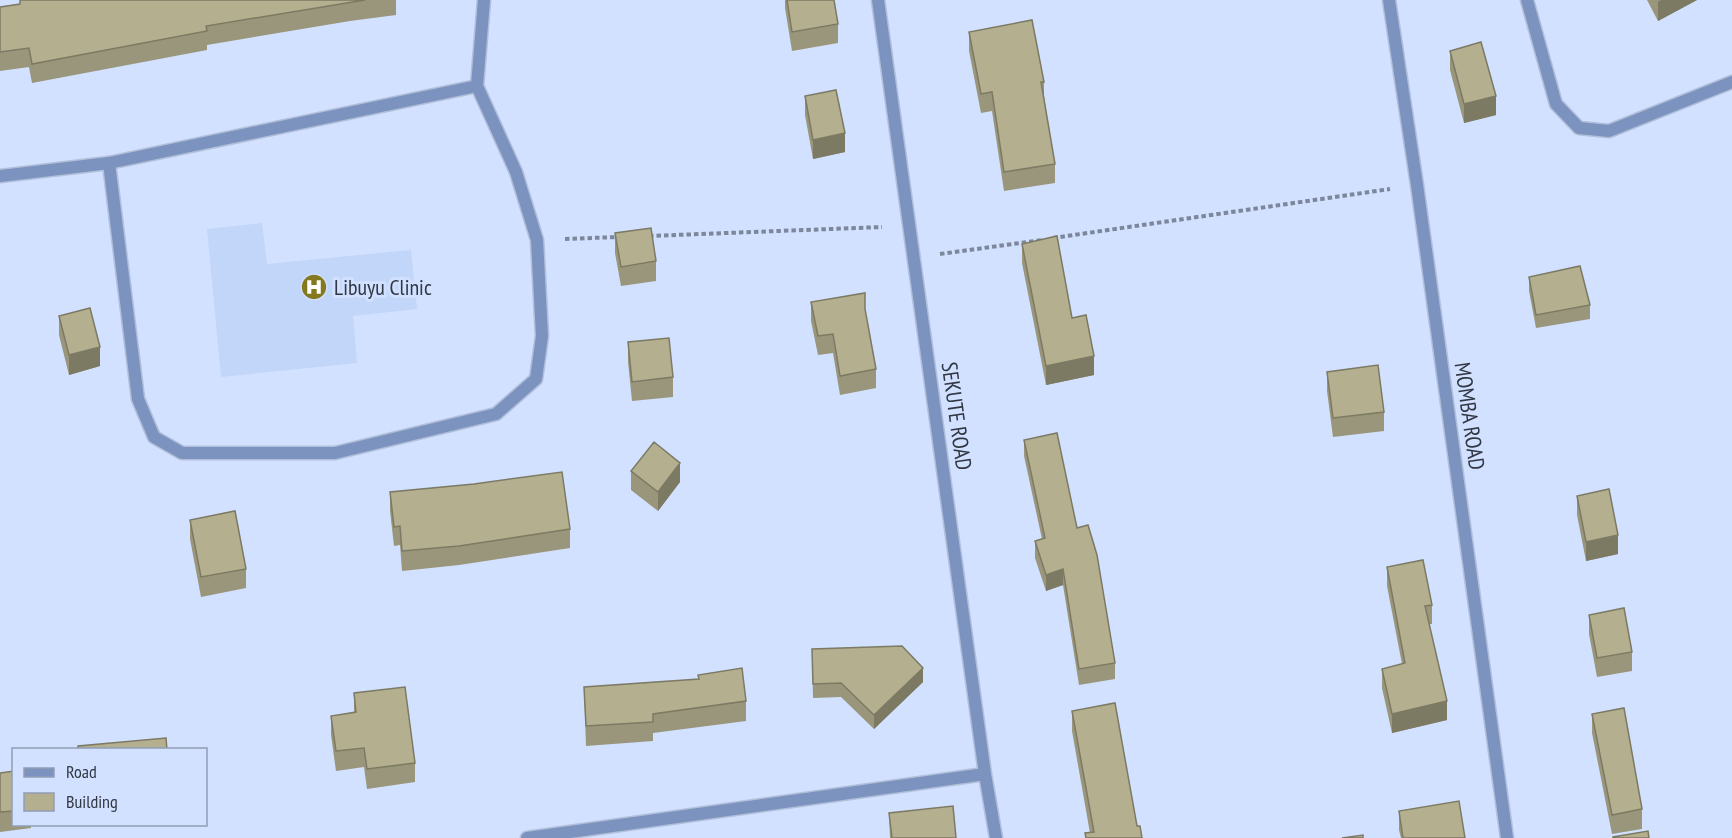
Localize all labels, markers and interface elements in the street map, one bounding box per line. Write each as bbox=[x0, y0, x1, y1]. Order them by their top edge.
hospital icon: Libuyu Clinic bbox=[299, 272, 329, 302]
place label: Libuyu Clinic bbox=[334, 273, 432, 301]
street label: SEKUTE ROAD bbox=[936, 360, 978, 472]
street label: MOMBA ROAD bbox=[1449, 360, 1491, 472]
legend bbox=[12, 748, 207, 826]
text: Road bbox=[66, 760, 97, 783]
text: Building bbox=[66, 790, 118, 813]

